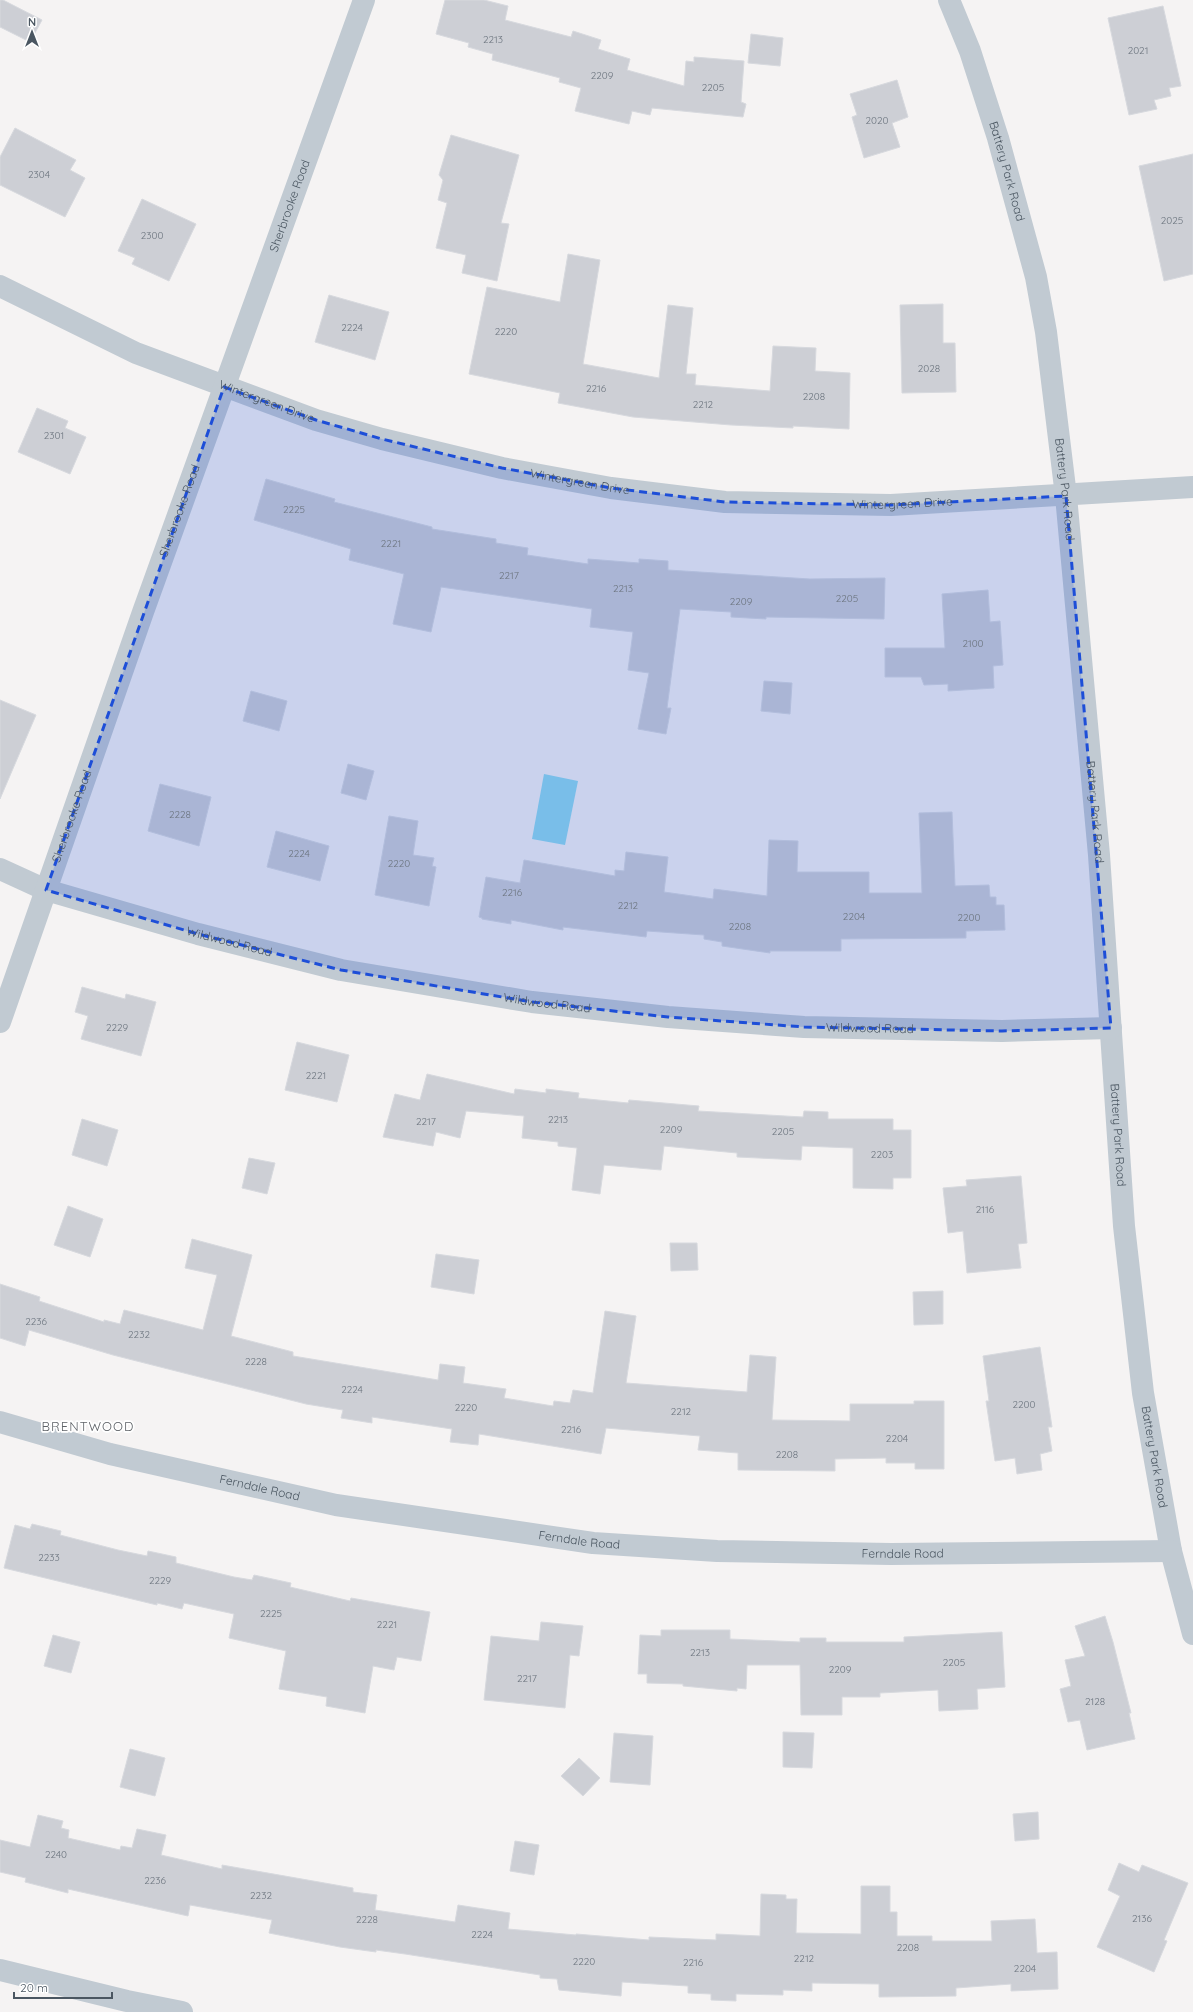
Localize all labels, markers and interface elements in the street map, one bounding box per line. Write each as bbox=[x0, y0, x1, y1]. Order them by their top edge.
north arrow bbox=[12, 12, 52, 52]
text: N bbox=[28, 15, 36, 29]
house number: 2213 bbox=[483, 33, 503, 46]
house number: 2021 bbox=[1128, 44, 1148, 57]
house number: 2209 bbox=[591, 69, 614, 82]
house number: 2205 bbox=[702, 81, 724, 94]
house number: 2020 bbox=[866, 114, 889, 127]
street label: Battery Park Road bbox=[986, 119, 1028, 223]
street label: Sherbrooke Road bbox=[266, 157, 313, 254]
house number: 2304 bbox=[28, 168, 50, 181]
house number: 2025 bbox=[1161, 214, 1183, 227]
house number: 2300 bbox=[141, 229, 163, 242]
house number: 2224 bbox=[341, 321, 363, 334]
house number: 2220 bbox=[495, 325, 517, 338]
house number: 2028 bbox=[918, 362, 940, 375]
street label: Wintergreen Drive bbox=[217, 377, 317, 426]
house number: 2216 bbox=[586, 382, 607, 395]
house number: 2208 bbox=[803, 390, 825, 403]
house number: 2212 bbox=[693, 398, 714, 411]
house number: 2301 bbox=[44, 429, 64, 442]
street label: Battery Park Road bbox=[1052, 437, 1078, 541]
street label: Sherbrooke Road bbox=[156, 462, 203, 559]
street label: Wintergreen Drive bbox=[529, 465, 631, 497]
street label: Wintergreen Drive bbox=[852, 493, 953, 512]
house number: 2225 bbox=[283, 503, 305, 516]
house number: 2221 bbox=[381, 537, 401, 550]
house number: 2217 bbox=[499, 569, 519, 582]
house number: 2213 bbox=[613, 582, 633, 595]
house number: 2205 bbox=[836, 592, 858, 605]
house number: 2209 bbox=[730, 595, 753, 608]
house number: 2100 bbox=[962, 637, 984, 650]
street label: Battery Park Road bbox=[1083, 760, 1108, 864]
street label: Sherbrooke Road bbox=[48, 768, 94, 864]
house number: 2228 bbox=[169, 808, 191, 821]
house number: 2224 bbox=[288, 847, 310, 860]
house number: 2220 bbox=[388, 857, 410, 870]
house number: 2216 bbox=[502, 886, 523, 899]
house number: 2212 bbox=[618, 899, 639, 912]
house number: 2204 bbox=[843, 910, 865, 923]
house number: 2200 bbox=[958, 911, 981, 924]
house number: 2208 bbox=[729, 920, 751, 933]
street label: Wildwood Road bbox=[185, 923, 274, 959]
street label: Wildwood Road bbox=[502, 989, 592, 1015]
street label: Wildwood Road bbox=[826, 1019, 914, 1036]
house number: 2229 bbox=[106, 1021, 129, 1034]
house number: 2221 bbox=[306, 1069, 326, 1082]
street label: Battery Park Road bbox=[1107, 1083, 1129, 1187]
house number: 2213 bbox=[548, 1113, 568, 1126]
house number: 2217 bbox=[416, 1115, 436, 1128]
house number: 2209 bbox=[660, 1123, 683, 1136]
house number: 2205 bbox=[772, 1125, 794, 1138]
house number: 2203 bbox=[871, 1148, 893, 1161]
house number: 2116 bbox=[976, 1203, 995, 1216]
house number: 2236 bbox=[25, 1315, 47, 1328]
house number: 2232 bbox=[128, 1328, 150, 1341]
house number: 2228 bbox=[245, 1355, 267, 1368]
house number: 2224 bbox=[341, 1383, 363, 1396]
house number: 2200 bbox=[1013, 1398, 1036, 1411]
house number: 2220 bbox=[455, 1401, 477, 1414]
house number: 2212 bbox=[671, 1405, 692, 1418]
street label: Battery Park Road bbox=[1138, 1405, 1171, 1509]
district label: BRENTWOOD bbox=[42, 1418, 134, 1434]
house number: 2216 bbox=[561, 1423, 582, 1436]
house number: 2204 bbox=[886, 1432, 908, 1445]
house number: 2208 bbox=[776, 1448, 798, 1461]
street label: Ferndale Road bbox=[218, 1471, 301, 1504]
street label: Ferndale Road bbox=[538, 1527, 620, 1552]
street label: Ferndale Road bbox=[862, 1545, 944, 1561]
house number: 2233 bbox=[38, 1551, 60, 1564]
house number: 2229 bbox=[149, 1574, 172, 1587]
house number: 2225 bbox=[260, 1607, 282, 1620]
house number: 2221 bbox=[377, 1618, 397, 1631]
house number: 2213 bbox=[690, 1646, 710, 1659]
house number: 2205 bbox=[943, 1656, 965, 1669]
house number: 2209 bbox=[829, 1663, 852, 1676]
house number: 2217 bbox=[517, 1672, 537, 1685]
house number: 2128 bbox=[1085, 1695, 1105, 1708]
house number: 2240 bbox=[45, 1848, 67, 1861]
house number: 2236 bbox=[144, 1874, 166, 1887]
house number: 2232 bbox=[250, 1889, 272, 1902]
house number: 2136 bbox=[1132, 1912, 1153, 1925]
house number: 2228 bbox=[356, 1913, 378, 1926]
house number: 2224 bbox=[471, 1928, 493, 1941]
house number: 2208 bbox=[897, 1941, 919, 1954]
house number: 2212 bbox=[794, 1952, 815, 1965]
house number: 2220 bbox=[573, 1955, 595, 1968]
house number: 2216 bbox=[683, 1956, 704, 1969]
house number: 2204 bbox=[1014, 1962, 1036, 1975]
scale bar bbox=[14, 1974, 112, 2000]
text: 20 m bbox=[20, 1980, 48, 1995]

